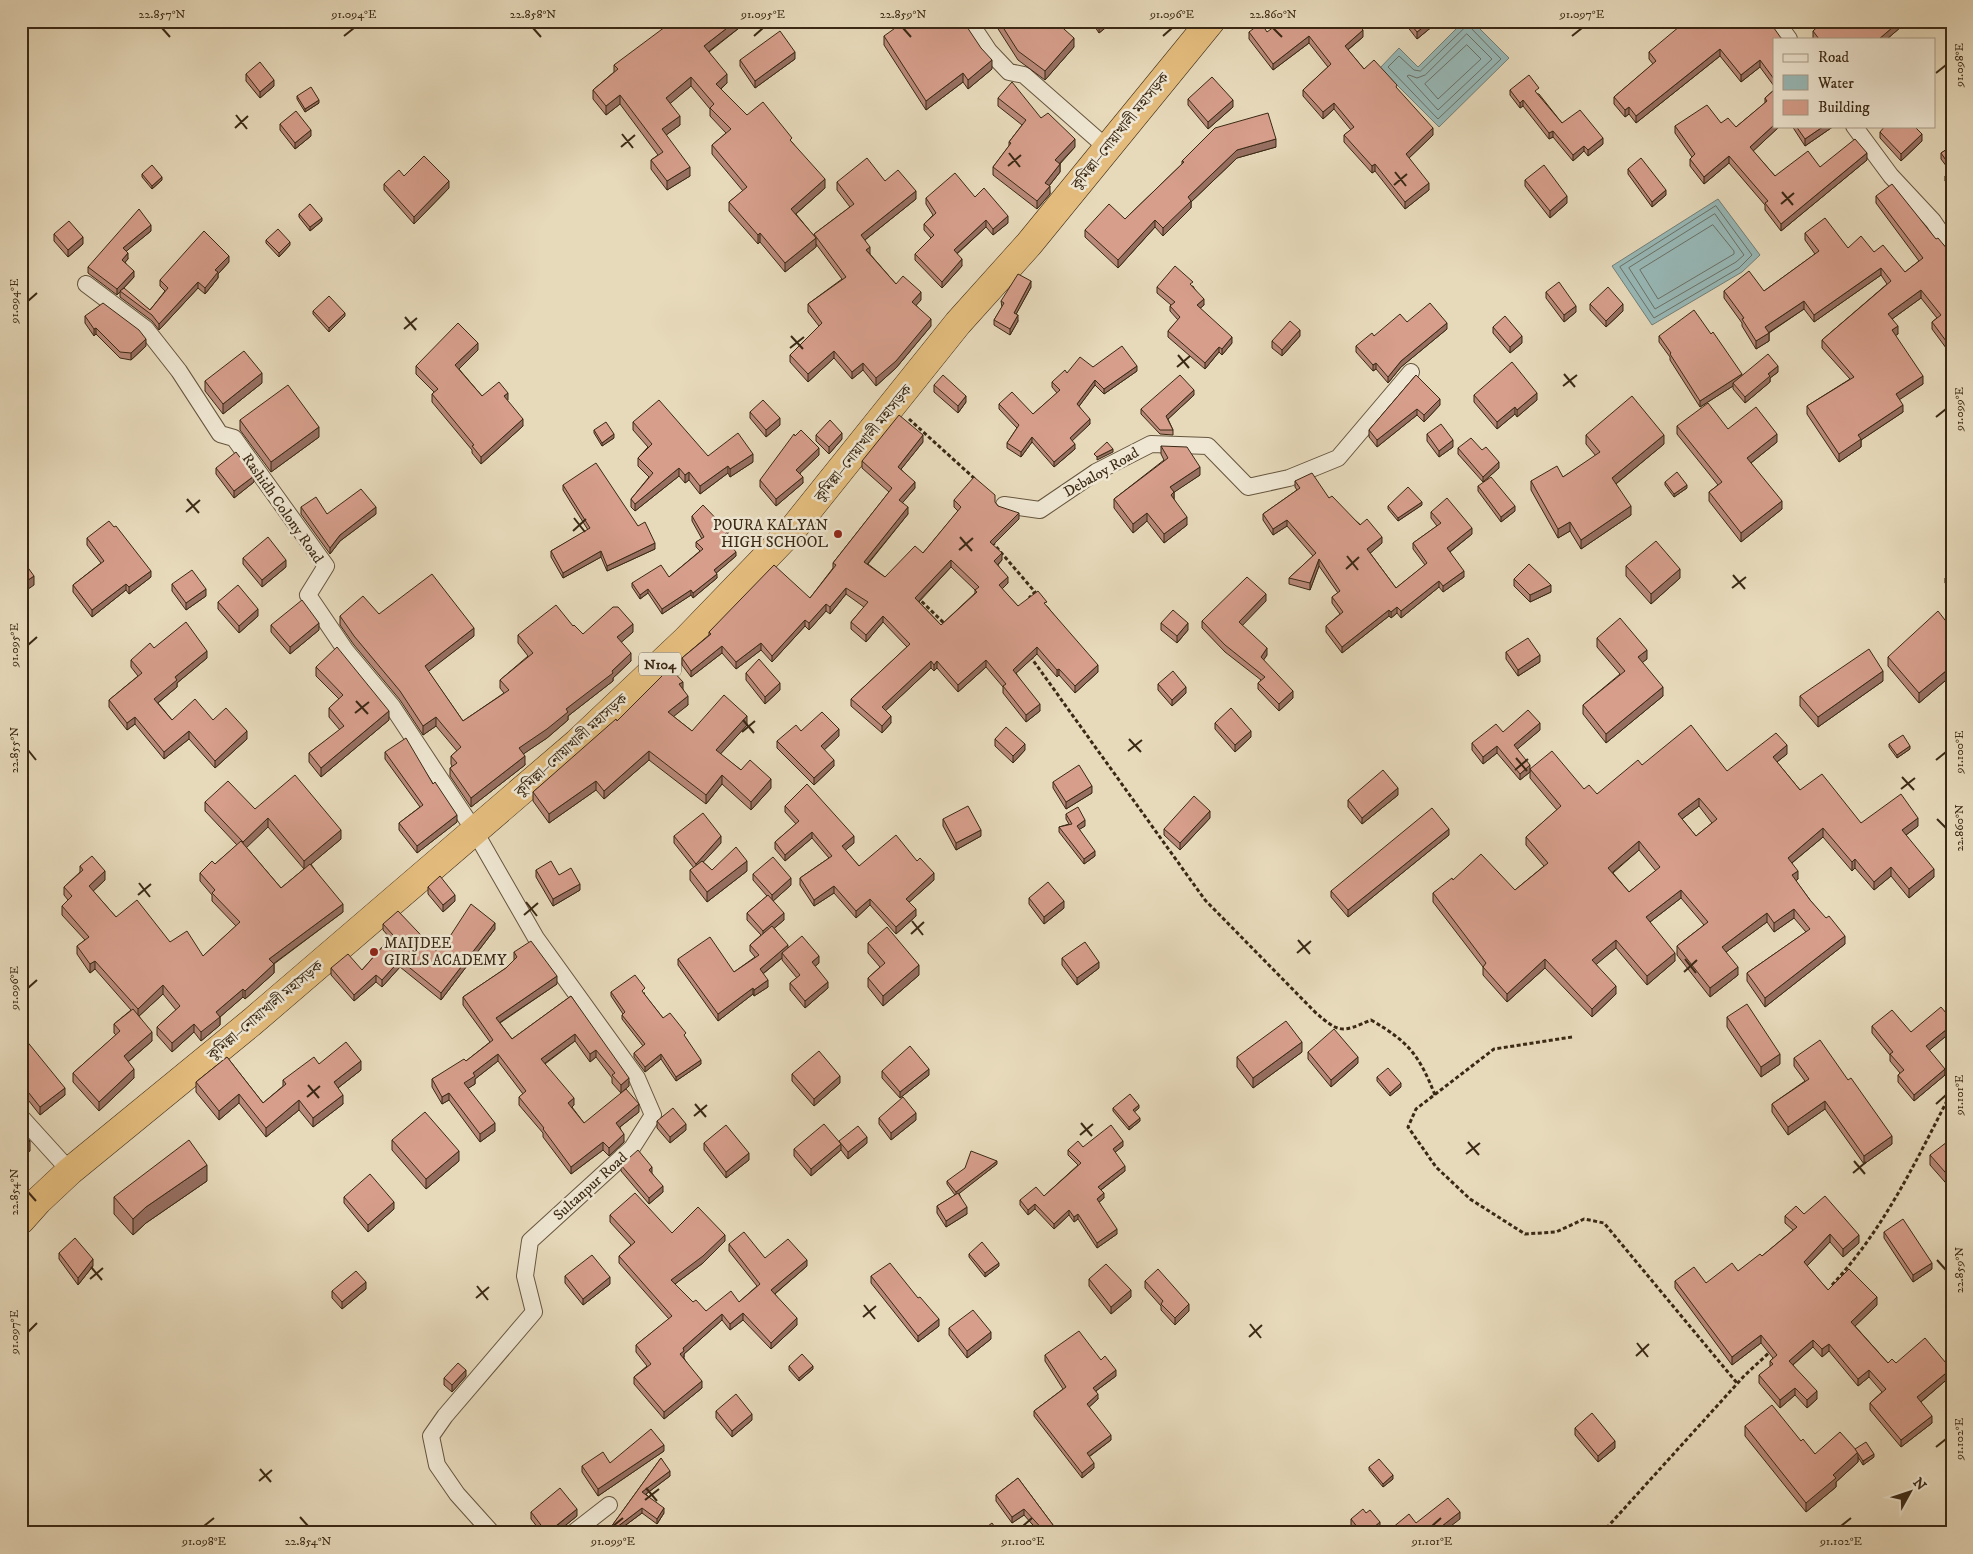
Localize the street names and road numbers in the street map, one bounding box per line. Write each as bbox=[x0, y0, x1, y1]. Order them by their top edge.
street label: কুমিল্লা–নোয়াখালী মহাসড়ক bbox=[1067, 69, 1174, 195]
street label: কুমিল্লা–নোয়াখালী মহাসড়ক bbox=[810, 381, 917, 507]
street label: Debaloy Road bbox=[1060, 443, 1143, 502]
street label: Rashidh Colony Road bbox=[238, 450, 328, 567]
road number: N104 bbox=[639, 652, 681, 676]
street label: কুমিল্লা–নোয়াখালী মহাসড়ক bbox=[510, 689, 632, 802]
street label: কুমিল্লা–নোয়াখালী মহাসড়ক bbox=[203, 956, 327, 1065]
street label: Sultanpur Road bbox=[549, 1148, 632, 1225]

